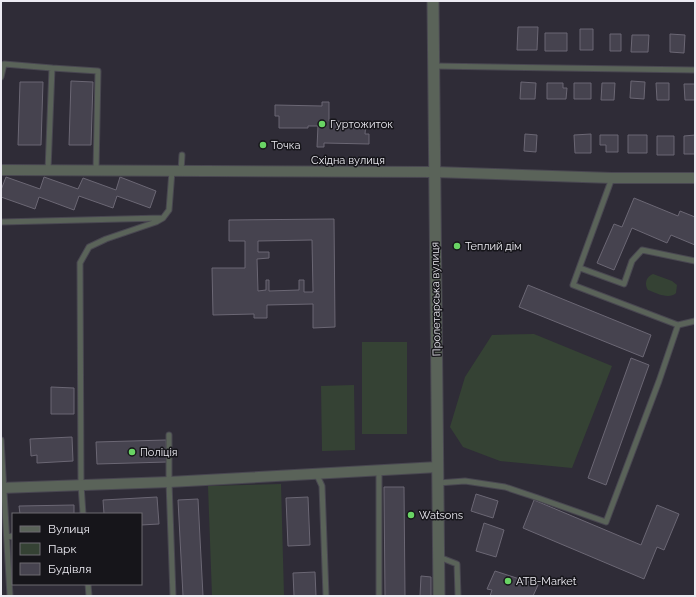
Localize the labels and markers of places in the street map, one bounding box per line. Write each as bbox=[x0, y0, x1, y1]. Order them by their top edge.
place label: Гуртожиток bbox=[330, 118, 393, 131]
marker: Гуртожиток bbox=[317, 119, 327, 129]
place label: Точка bbox=[271, 139, 300, 152]
marker: Точка bbox=[258, 140, 268, 150]
place label: Теплий дім bbox=[465, 240, 522, 253]
marker: Теплий дім bbox=[452, 241, 462, 251]
place label: Поліція bbox=[140, 446, 178, 459]
marker: Поліція bbox=[127, 447, 137, 457]
place label: Watsons bbox=[419, 509, 463, 522]
marker: Watsons bbox=[406, 510, 416, 520]
place label: ATB-Market bbox=[516, 575, 577, 588]
marker: ATB-Market bbox=[503, 576, 513, 586]

